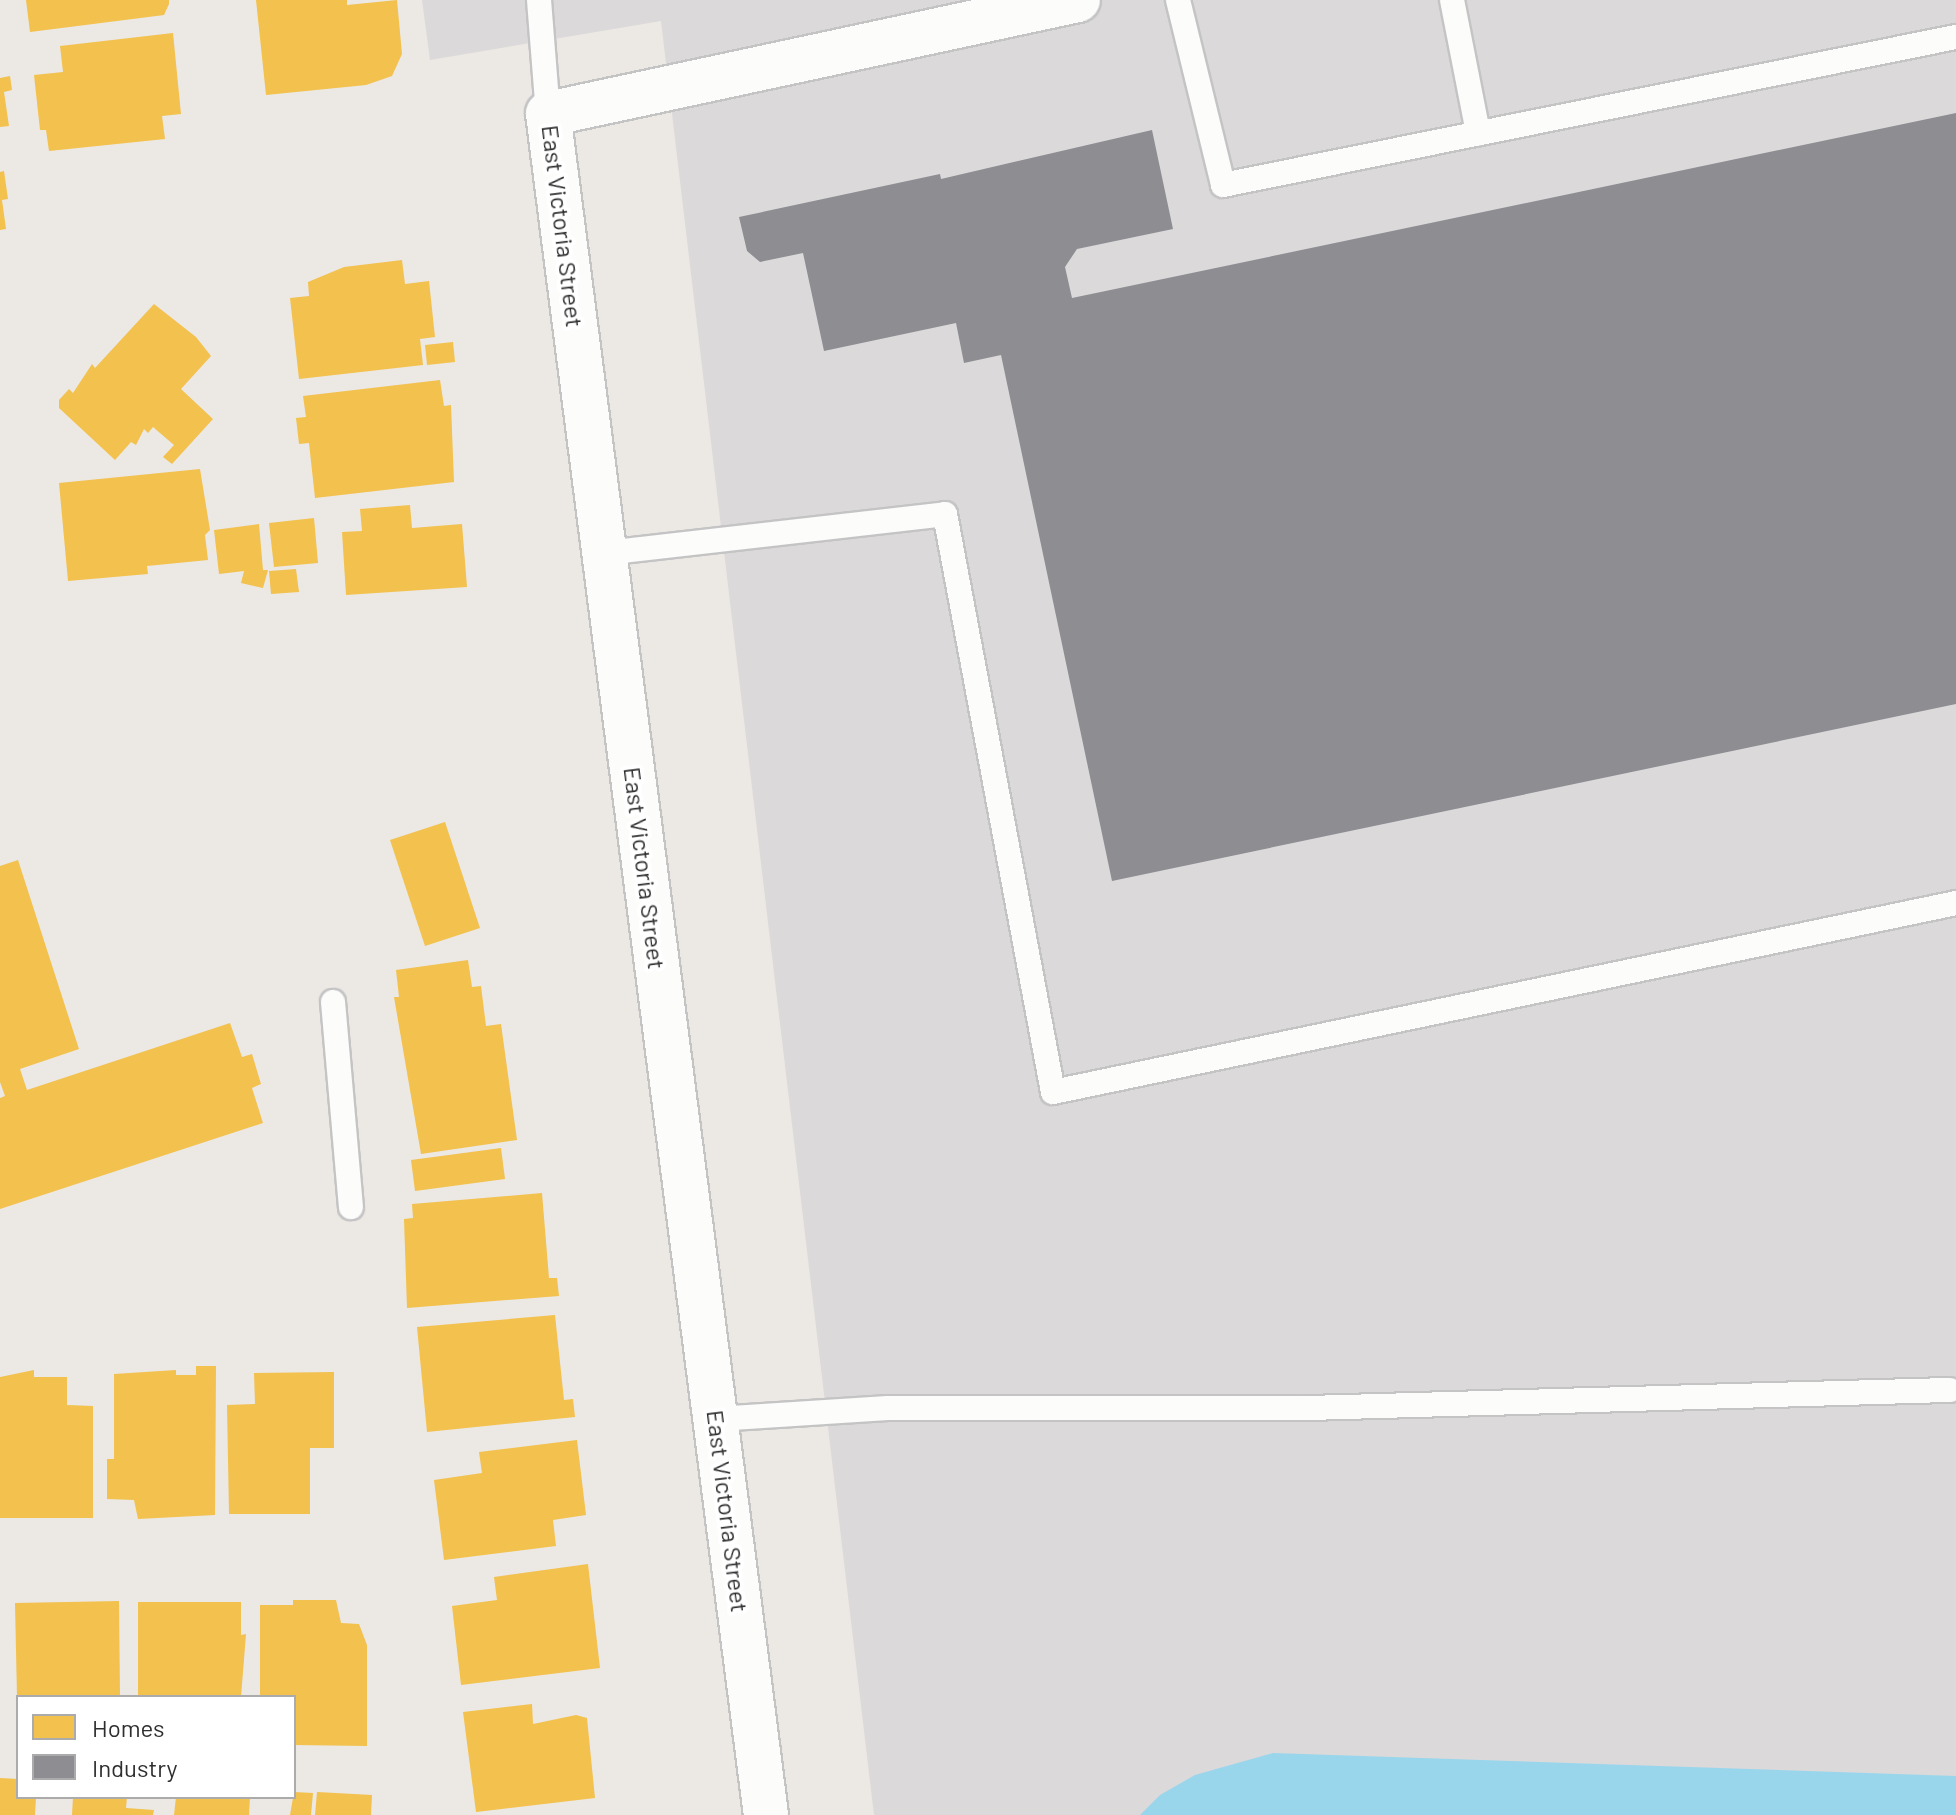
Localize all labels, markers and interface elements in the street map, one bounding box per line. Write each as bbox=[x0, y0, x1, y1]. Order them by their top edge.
street label: East Victoria Street bbox=[536, 123, 590, 329]
street label: East Victoria Street bbox=[618, 765, 672, 971]
street label: East Victoria Street bbox=[701, 1408, 755, 1614]
legend bbox=[16, 1695, 296, 1799]
text: Homes bbox=[92, 1713, 165, 1742]
text: Industry bbox=[92, 1753, 178, 1782]

